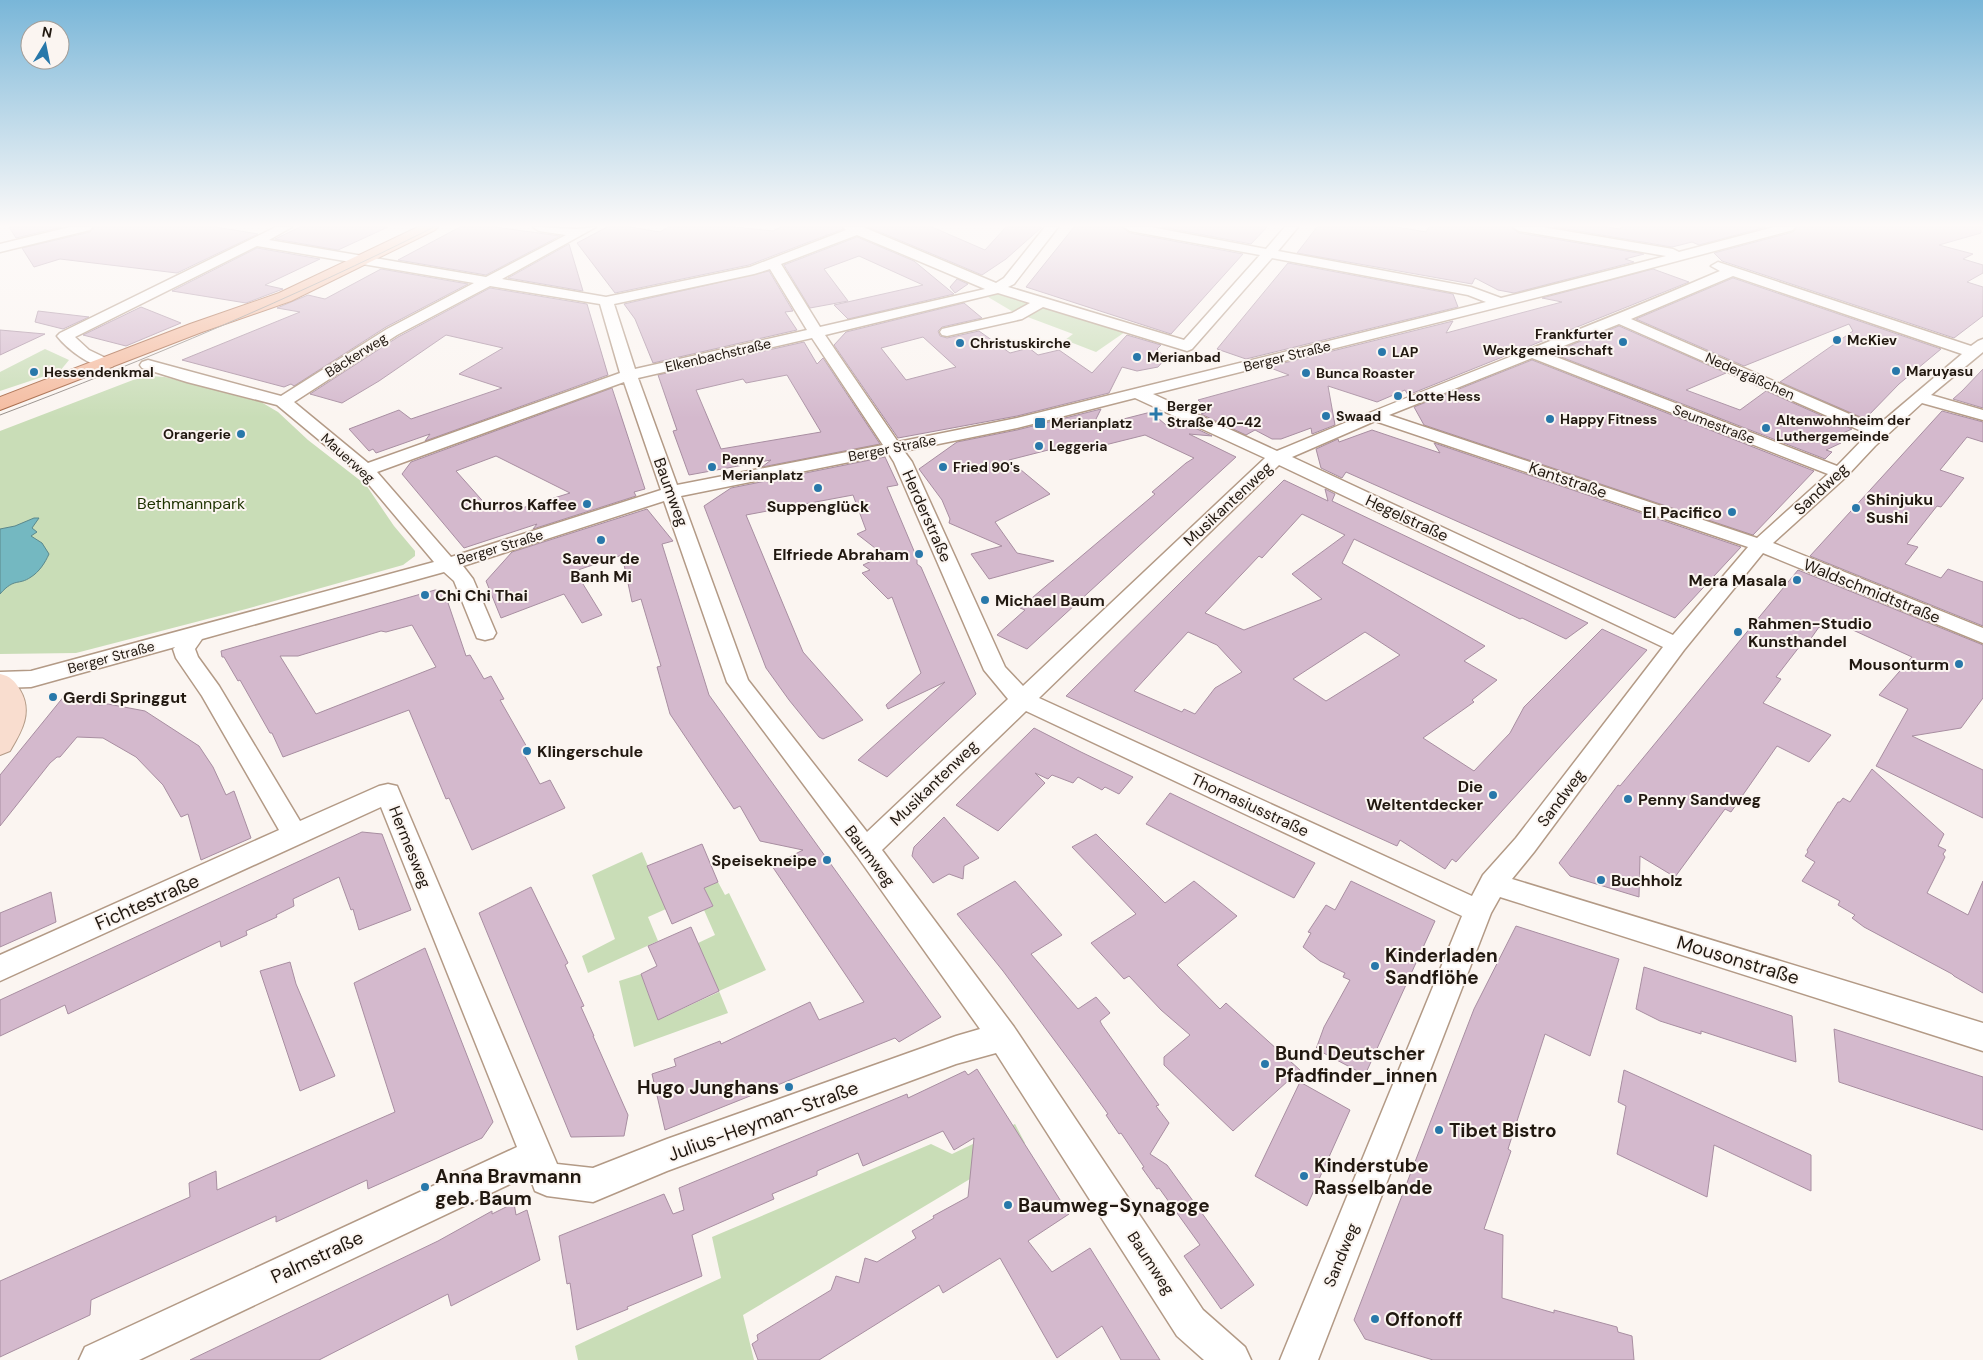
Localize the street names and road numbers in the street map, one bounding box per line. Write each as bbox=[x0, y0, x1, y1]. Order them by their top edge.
street label: Bäckerweg bbox=[322, 329, 391, 381]
street label: Elkenbachstraße bbox=[663, 334, 773, 376]
street label: Berger Straße bbox=[1242, 336, 1332, 376]
street label: Nedergäßchen bbox=[1703, 348, 1797, 404]
street label: Seumestraße bbox=[1670, 400, 1758, 448]
street label: Mauerweg bbox=[317, 429, 379, 487]
street label: Berger Straße bbox=[846, 431, 938, 465]
street label: Baumweg bbox=[649, 455, 693, 529]
street label: Musikantenweg bbox=[1179, 457, 1277, 551]
street label: Kantstraße bbox=[1526, 457, 1610, 503]
street label: Sandweg bbox=[1789, 458, 1853, 520]
street label: Herderstraße bbox=[897, 467, 957, 565]
street label: Hegelstraße bbox=[1362, 490, 1452, 546]
street label: Berger Straße bbox=[455, 525, 545, 569]
street label: Waldschmidtstraße bbox=[1800, 554, 1944, 628]
street label: Berger Straße bbox=[66, 637, 156, 677]
street label: Musikantenweg bbox=[885, 736, 983, 830]
street label: Sandweg bbox=[1532, 765, 1590, 831]
street label: Thomasiusstraße bbox=[1188, 768, 1312, 842]
street label: Hermesweg bbox=[384, 803, 436, 891]
street label: Baumweg bbox=[840, 821, 900, 891]
street label: Fichtestraße bbox=[91, 868, 203, 936]
street label: Mousonstraße bbox=[1674, 929, 1802, 991]
street label: Julius-Heyman-Straße bbox=[664, 1075, 862, 1167]
street label: Sandweg bbox=[1319, 1220, 1363, 1290]
street label: Palmstraße bbox=[267, 1225, 367, 1289]
street label: Baumweg bbox=[1123, 1227, 1179, 1299]

